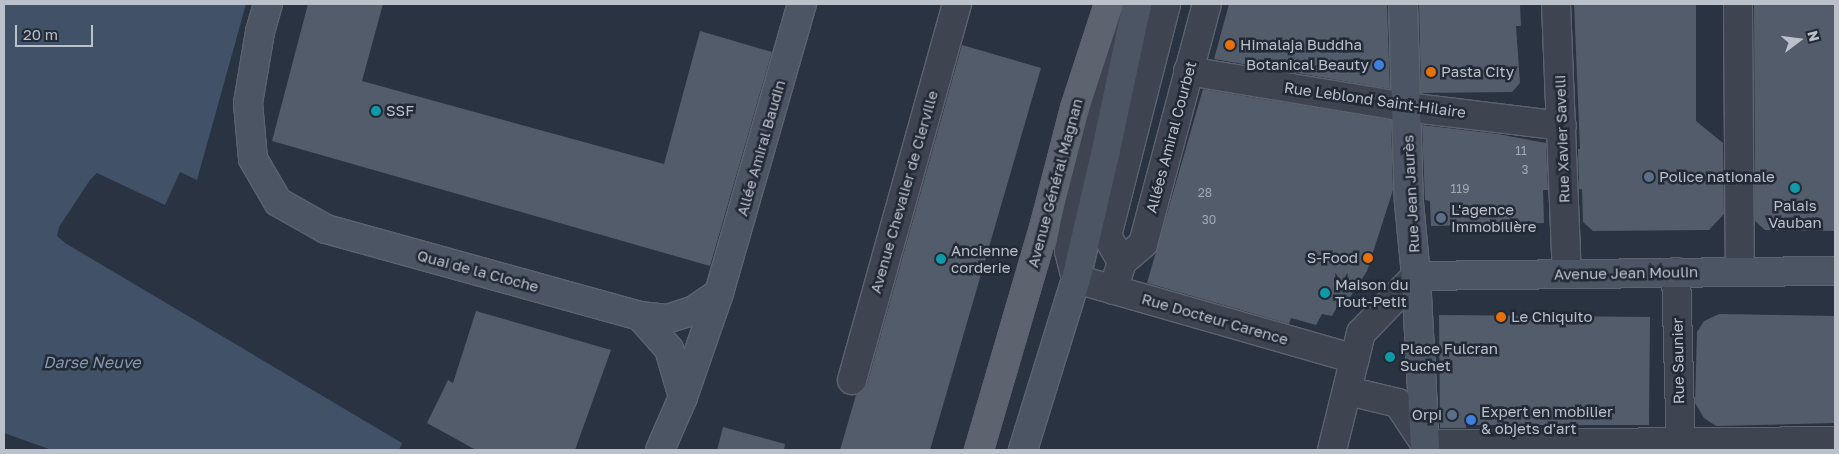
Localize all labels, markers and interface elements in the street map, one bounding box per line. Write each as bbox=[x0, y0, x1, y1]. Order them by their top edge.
scale bar bbox=[18, 15, 95, 47]
north arrow bbox=[1774, 15, 1824, 65]
text: 20 m bbox=[23, 25, 58, 43]
text: N bbox=[1804, 29, 1824, 43]
place label: Himalaja Buddha bbox=[1240, 36, 1362, 54]
marker: Himalaja Buddha bbox=[1224, 39, 1236, 51]
place label: Botanical Beauty bbox=[1246, 56, 1369, 74]
street label: Allées Amiral Courbet bbox=[1142, 59, 1200, 215]
marker: Botanical Beauty bbox=[1373, 59, 1385, 71]
place label: Pasta City bbox=[1441, 63, 1514, 81]
marker: Pasta City bbox=[1425, 66, 1437, 78]
street label: Rue Xavier Savelli bbox=[1551, 75, 1573, 203]
street label: Allée Amiral Baudin bbox=[733, 78, 789, 218]
street label: Rue Leblond Saint-Hilaire bbox=[1283, 78, 1467, 122]
street label: Avenue Chevalier de Clerville bbox=[866, 89, 942, 295]
street label: Avenue Général Magnan bbox=[1024, 97, 1086, 269]
place label: SSF bbox=[386, 102, 414, 120]
marker: SSF bbox=[370, 105, 382, 117]
street label: Rue Jean Jaurès bbox=[1399, 135, 1423, 253]
house number: 11 bbox=[1515, 144, 1527, 158]
house number: 3 bbox=[1521, 163, 1529, 177]
place label: Police nationale bbox=[1659, 168, 1775, 186]
marker: Police nationale bbox=[1643, 171, 1655, 183]
house number: 119 bbox=[1451, 182, 1469, 196]
marker: Palais Vauban bbox=[1789, 182, 1801, 194]
house number: 28 bbox=[1198, 186, 1212, 200]
place label: Palais Vauban bbox=[1768, 196, 1822, 231]
place label: L'agence Immobilière bbox=[1451, 200, 1536, 235]
marker: L'agence Immobilière bbox=[1435, 212, 1447, 224]
house number: 30 bbox=[1202, 213, 1216, 227]
place label: Ancienne corderie bbox=[951, 241, 1018, 276]
street label: Quai de la Cloche bbox=[415, 246, 541, 296]
place label: S-Food bbox=[1307, 249, 1358, 267]
marker: S-Food bbox=[1362, 252, 1374, 264]
marker: Ancienne corderie bbox=[935, 253, 947, 265]
street label: Avenue Jean Moulin bbox=[1554, 263, 1698, 283]
place label: Maison du Tout-Petit bbox=[1335, 275, 1409, 310]
marker: Maison du Tout-Petit bbox=[1319, 287, 1331, 299]
street label: Rue Docteur Carence bbox=[1140, 289, 1290, 349]
place label: Le Chiquito bbox=[1511, 308, 1593, 326]
marker: Le Chiquito bbox=[1495, 311, 1507, 323]
street label: Rue Saunier bbox=[1668, 318, 1688, 404]
place label: Place Fulcran Suchet bbox=[1400, 339, 1498, 374]
marker: Place Fulcran Suchet bbox=[1384, 351, 1396, 363]
water label: Darse Neuve bbox=[43, 352, 141, 372]
place label: Expert en mobilier & objets d'art bbox=[1481, 402, 1613, 437]
place label: Orpi bbox=[1412, 406, 1442, 424]
marker: Orpi bbox=[1446, 409, 1458, 421]
marker: Expert en mobilier & objets d'art bbox=[1465, 414, 1477, 426]

